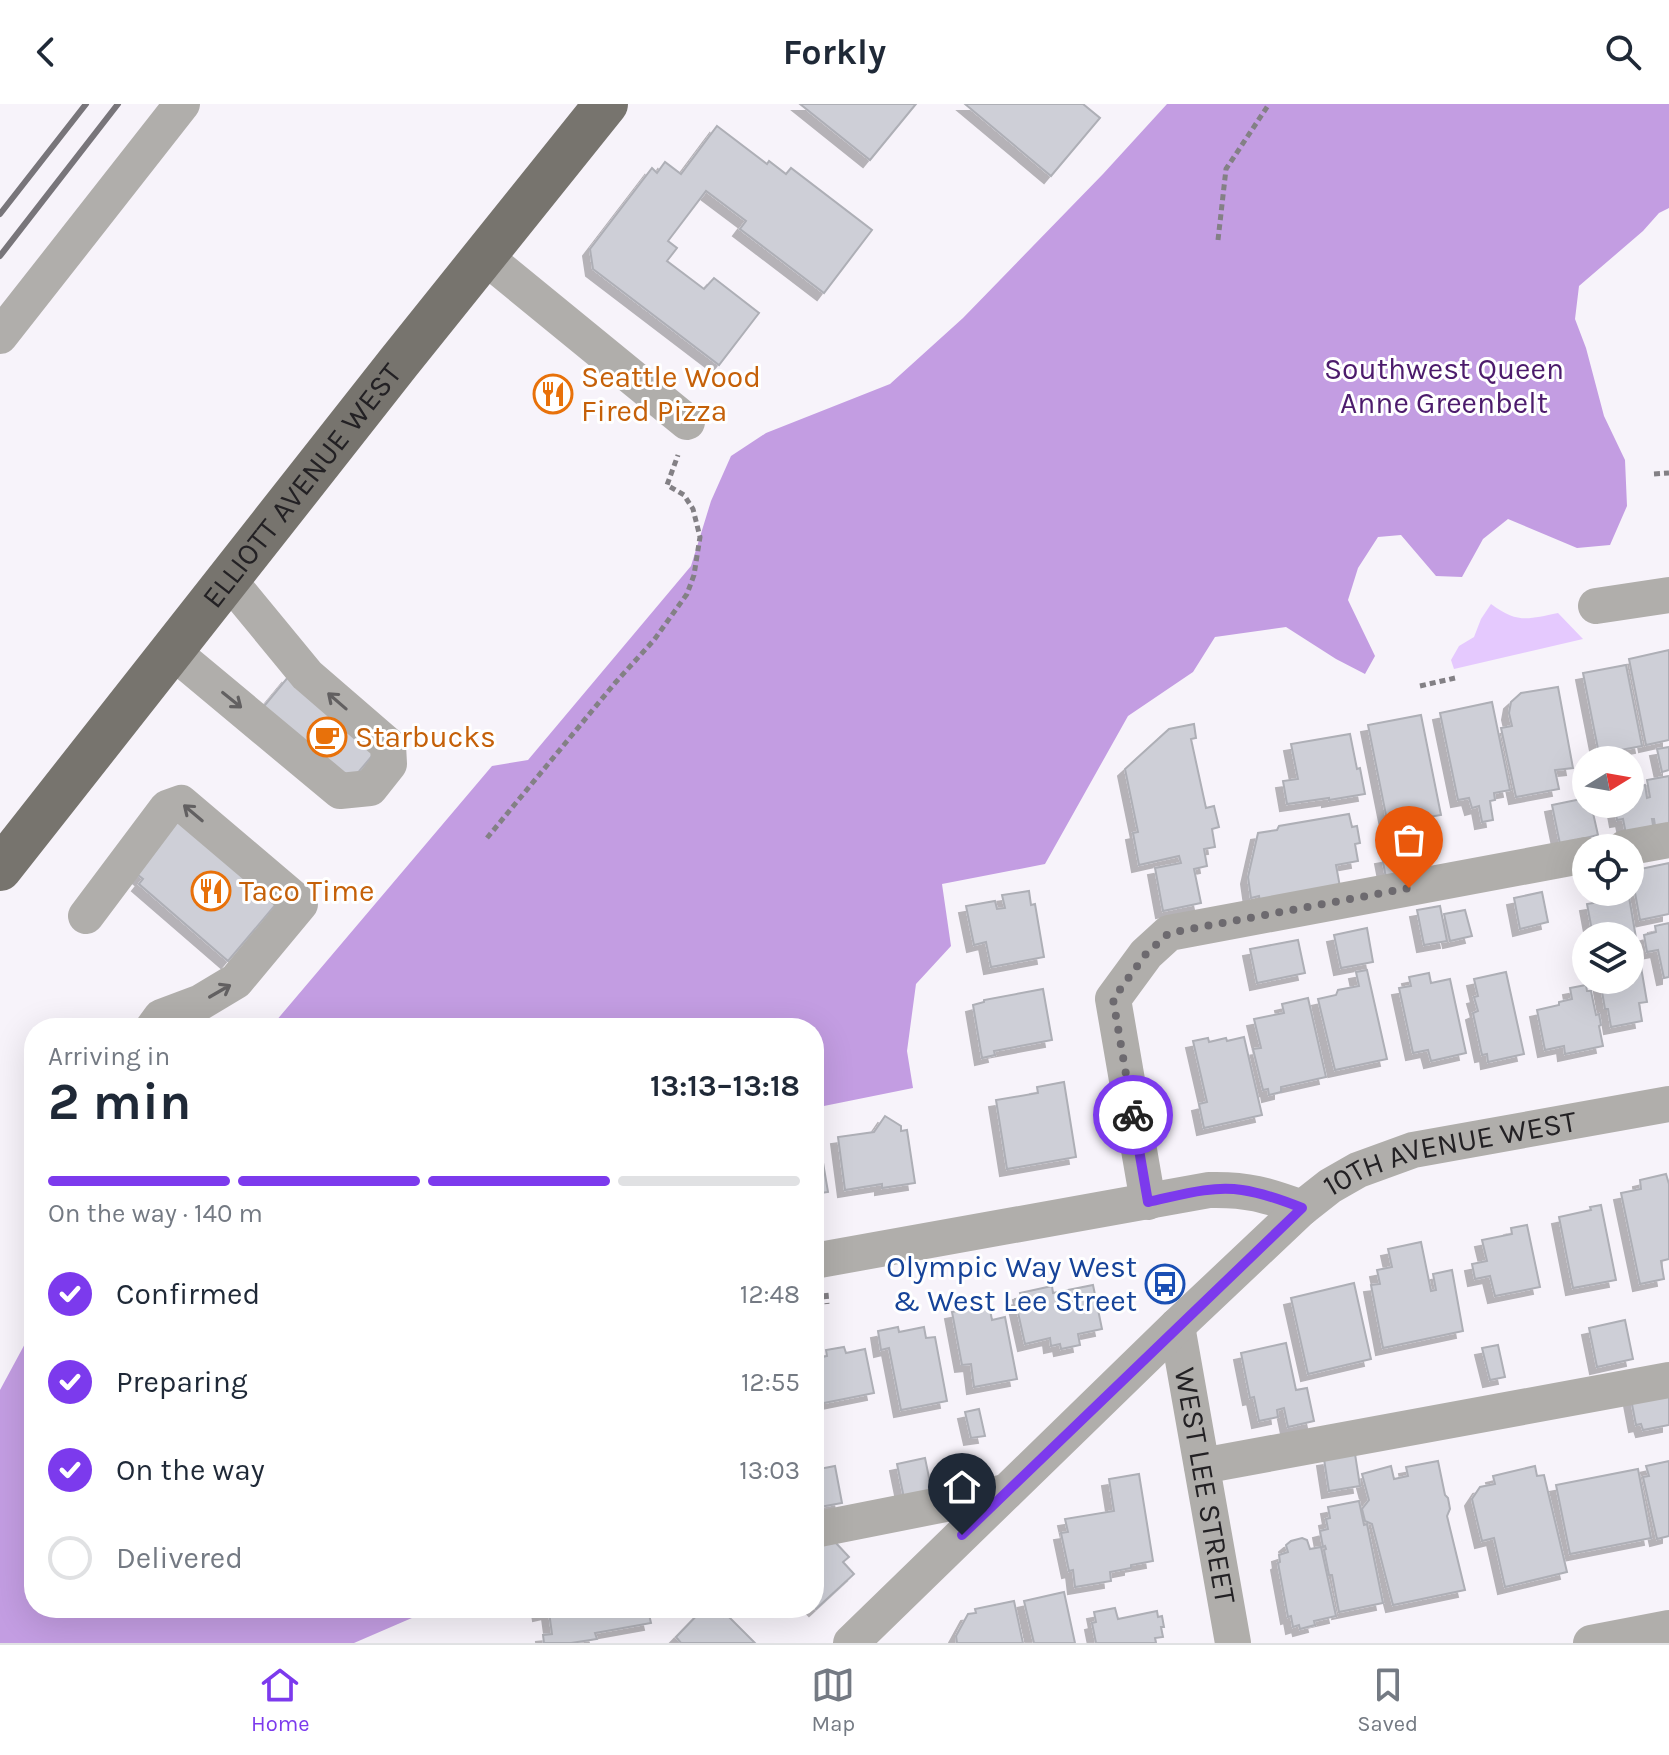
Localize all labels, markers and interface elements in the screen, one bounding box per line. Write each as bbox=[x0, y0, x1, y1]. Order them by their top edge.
icon: back bbox=[24, 30, 68, 74]
icon: search bbox=[1601, 30, 1645, 74]
text: Forkly bbox=[783, 31, 886, 73]
park label: Southwest Queen Anne Greenbelt bbox=[1324, 351, 1564, 421]
street label: ELLIOTT AVENUE WEST bbox=[195, 356, 409, 615]
place label: Seattle Wood Fired Pizza bbox=[581, 359, 761, 429]
restaurant icon: Seattle Wood Fired Pizza bbox=[532, 373, 574, 415]
one-way arrow bbox=[221, 691, 241, 709]
one-way arrow bbox=[327, 692, 347, 710]
cafe icon: Starbucks bbox=[306, 716, 348, 758]
place label: Starbucks bbox=[355, 719, 496, 755]
north arrow bbox=[1572, 746, 1644, 818]
map controls bbox=[1572, 746, 1644, 994]
one-way arrow bbox=[183, 804, 204, 822]
pin bbox=[1375, 806, 1443, 888]
icon: bag bbox=[1387, 818, 1431, 862]
button: locate bbox=[1572, 834, 1644, 906]
restaurant icon: Taco Time bbox=[190, 870, 232, 912]
place label: Taco Time bbox=[239, 873, 374, 909]
button: layers bbox=[1572, 922, 1644, 994]
one-way arrow bbox=[208, 983, 231, 999]
text: Arriving in bbox=[48, 1041, 170, 1072]
text: 13:13–13:18 bbox=[650, 1068, 800, 1104]
text: 2 min bbox=[48, 1071, 191, 1132]
courier bbox=[1093, 1075, 1173, 1155]
icon: bike bbox=[1111, 1093, 1155, 1137]
street label: 10TH AVENUE WEST bbox=[1317, 1103, 1579, 1204]
text: On the way · 140 m bbox=[48, 1198, 263, 1229]
place label: Olympic Way West & West Lee Street bbox=[886, 1249, 1137, 1319]
bus stop icon: Olympic Way West & West Lee Street bbox=[1144, 1263, 1186, 1305]
icon: check bbox=[48, 1272, 92, 1316]
text: Confirmed bbox=[116, 1276, 260, 1312]
text: 12:48 bbox=[740, 1279, 800, 1310]
icon: check bbox=[48, 1360, 92, 1404]
text: Preparing bbox=[116, 1364, 248, 1400]
street label: WEST LEE STREET bbox=[1167, 1365, 1244, 1606]
text: 12:55 bbox=[741, 1367, 800, 1398]
icon: check bbox=[48, 1448, 92, 1492]
text: On the way bbox=[116, 1452, 265, 1488]
pin bbox=[928, 1453, 996, 1535]
text: 13:03 bbox=[739, 1455, 800, 1486]
icon: home bbox=[940, 1465, 984, 1509]
text: Delivered bbox=[116, 1540, 243, 1576]
tab: Home bbox=[251, 1663, 310, 1737]
tab: Map bbox=[811, 1663, 855, 1737]
tab: Saved bbox=[1357, 1663, 1418, 1737]

